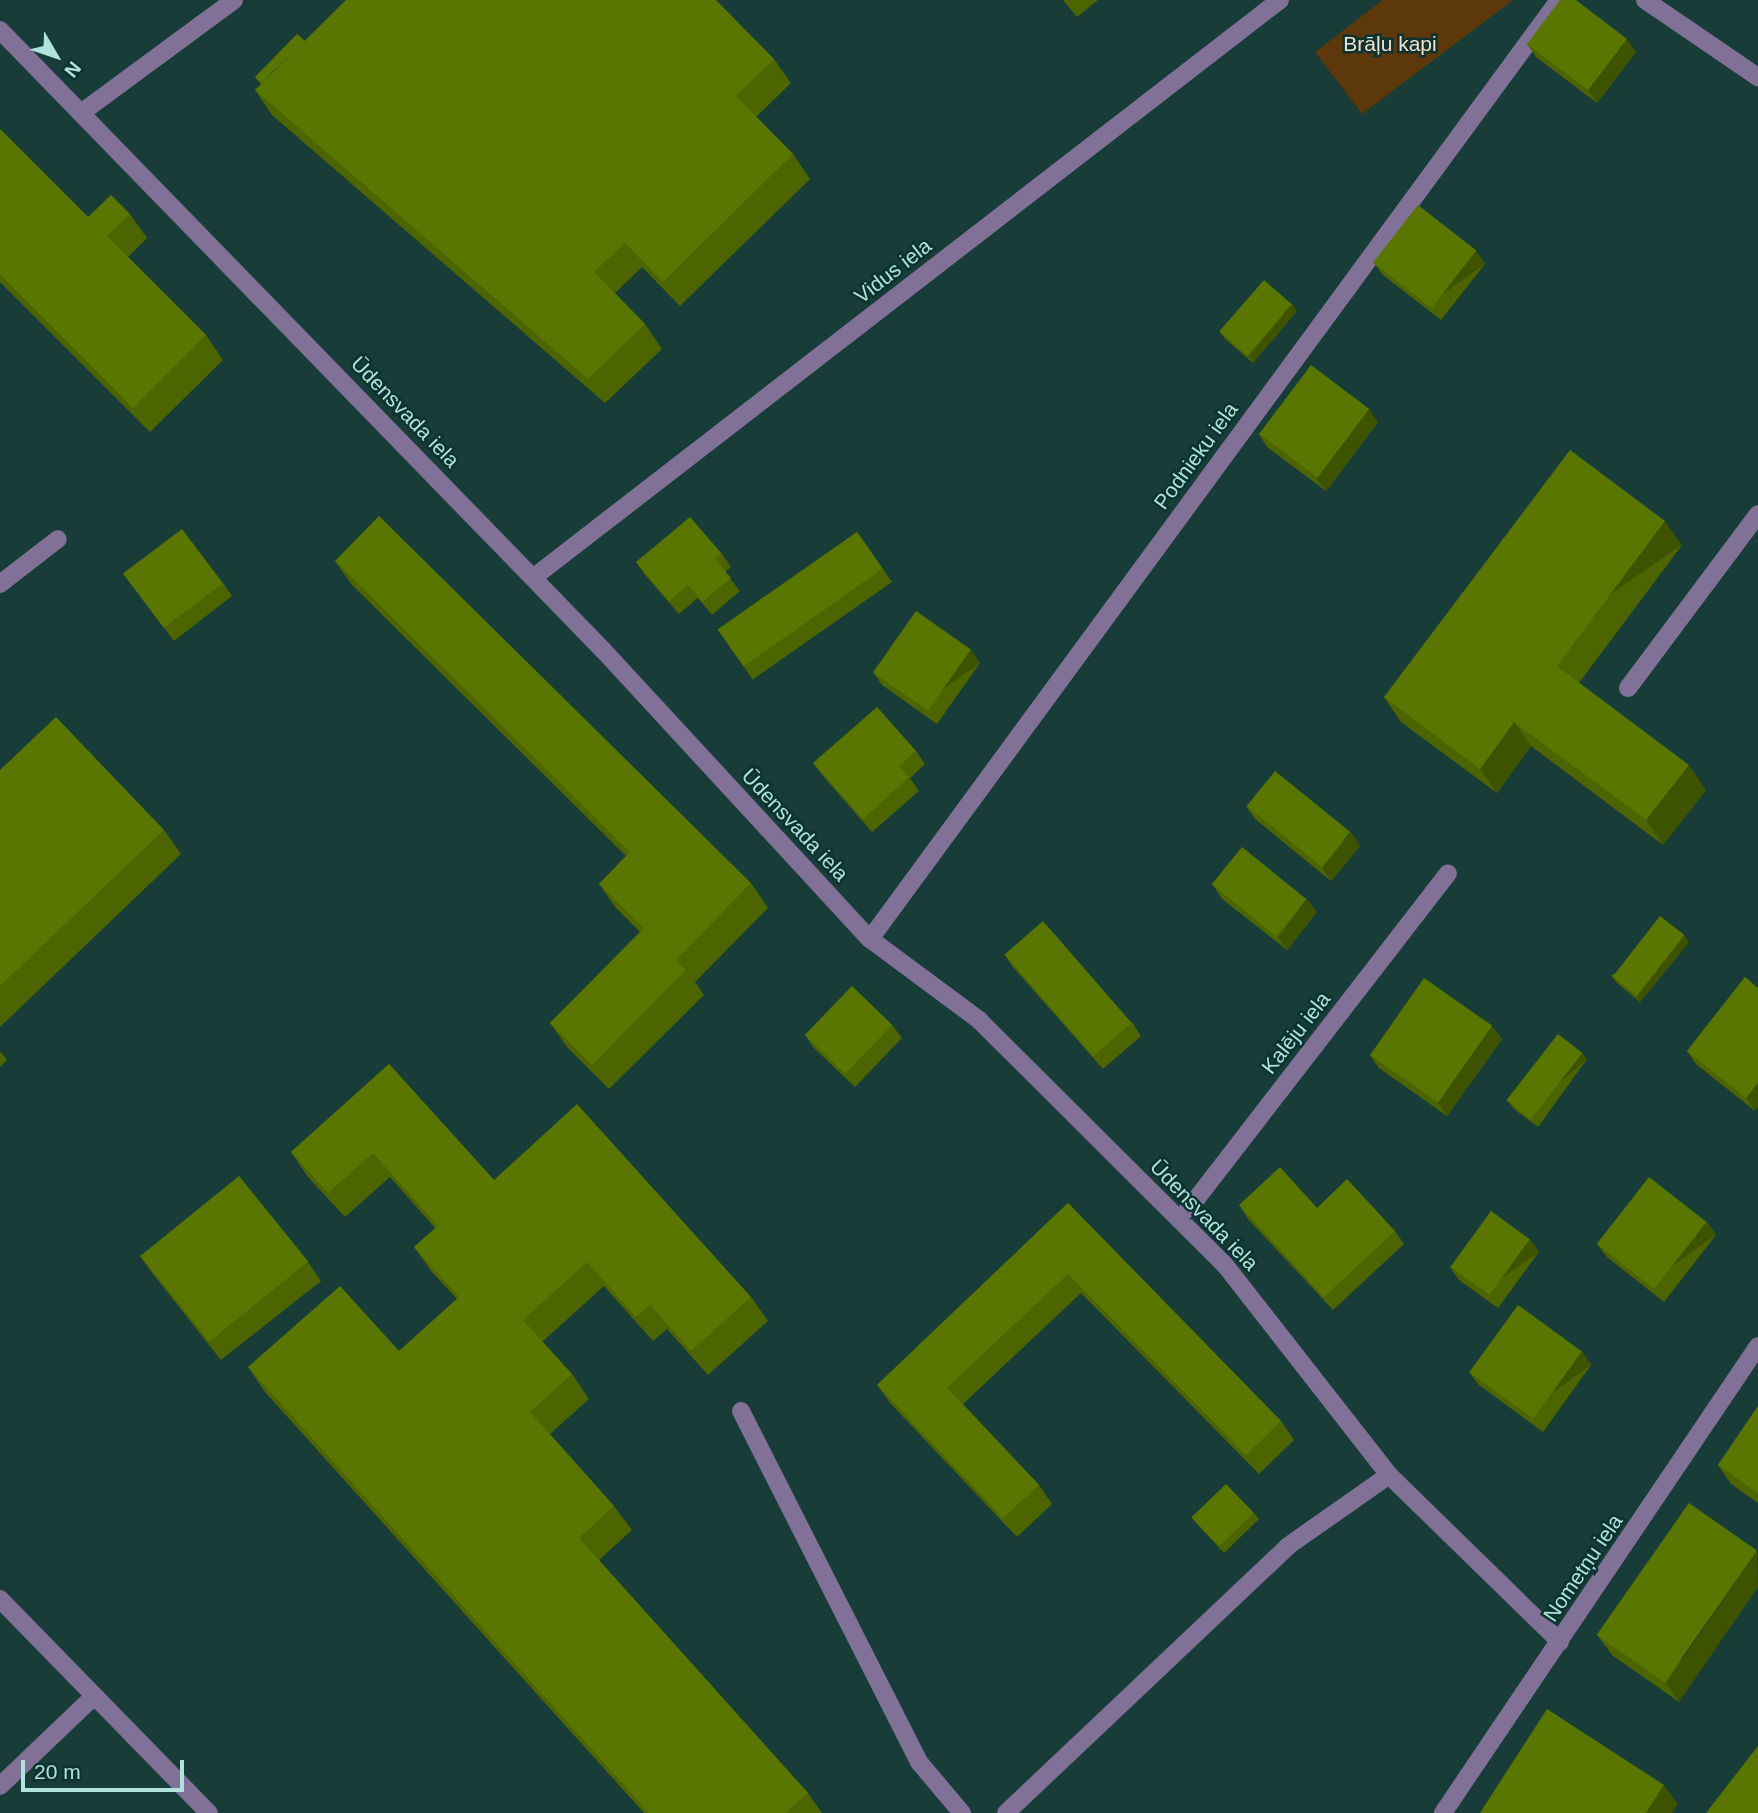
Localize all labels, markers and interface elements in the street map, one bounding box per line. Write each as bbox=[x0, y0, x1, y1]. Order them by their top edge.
north arrow bbox=[21, 21, 91, 91]
park label: Brāļu kapi bbox=[1343, 31, 1437, 57]
text: N bbox=[60, 58, 85, 81]
street label: Vidus iela bbox=[850, 233, 936, 309]
street label: Ūdensvada iela bbox=[346, 351, 464, 473]
street label: Podnieku iela bbox=[1149, 398, 1243, 514]
street label: Ūdensvada iela bbox=[736, 763, 854, 887]
street label: Kalēju iela bbox=[1256, 987, 1336, 1079]
street label: Ūdensvada iela bbox=[1145, 1154, 1263, 1276]
street label: Nometņu iela bbox=[1538, 1510, 1628, 1626]
scale bar bbox=[24, 1746, 187, 1790]
text: 20 m bbox=[34, 1760, 81, 1783]

